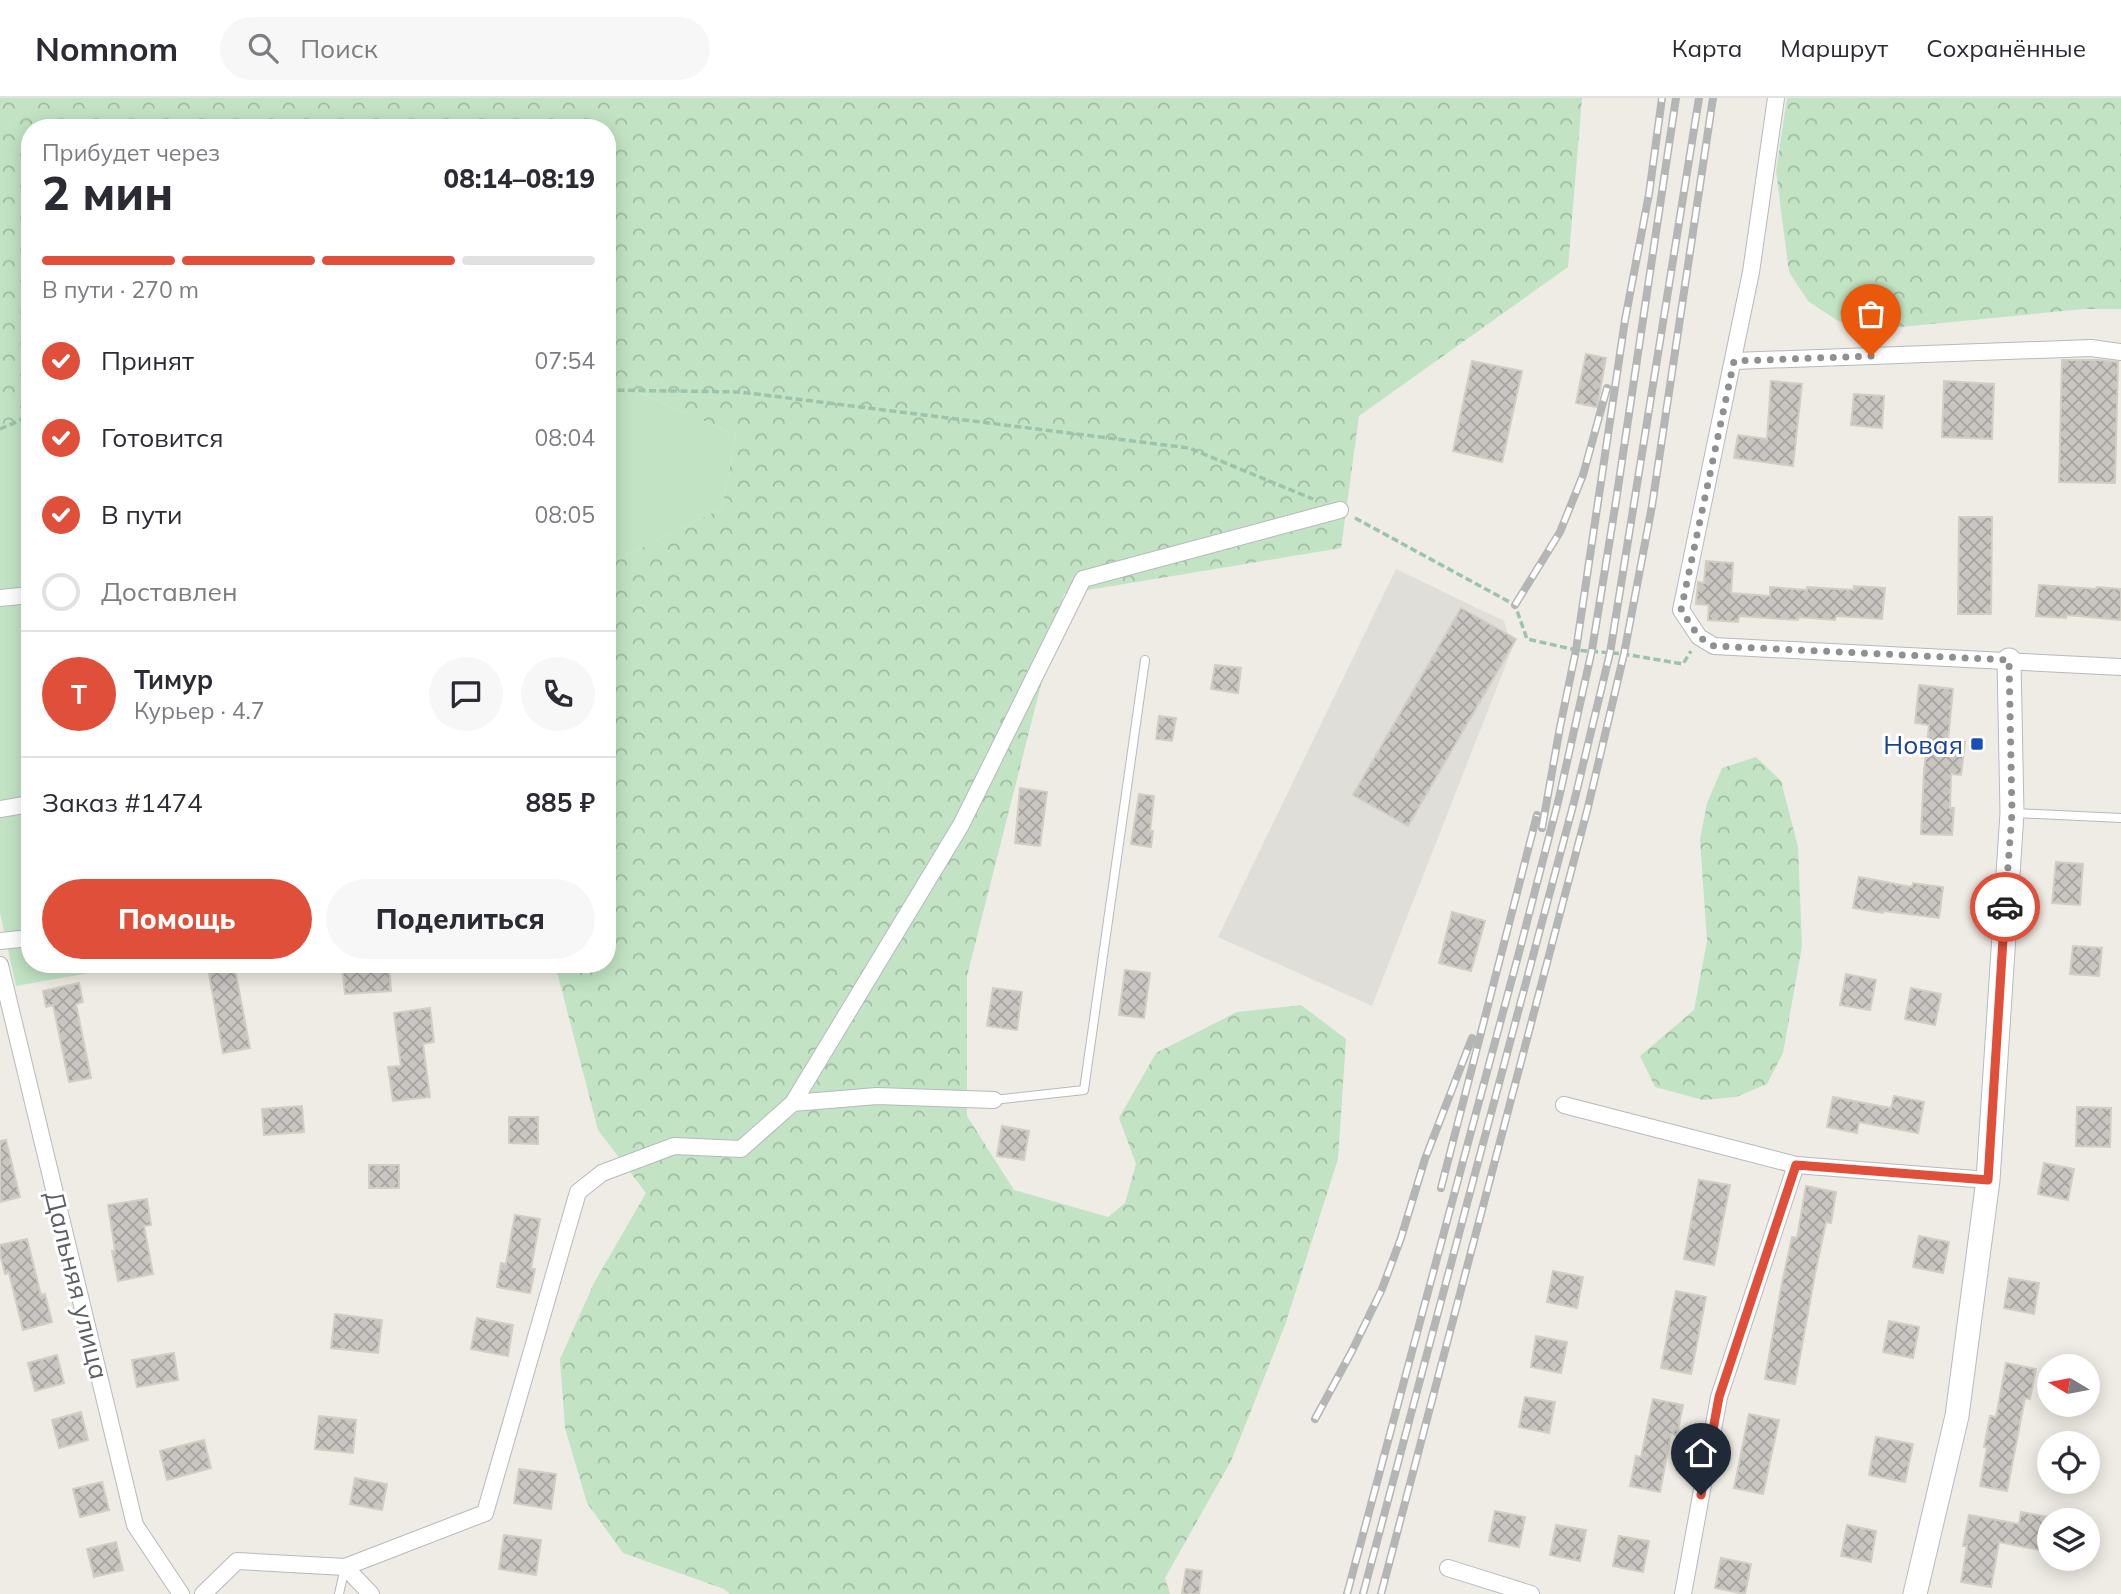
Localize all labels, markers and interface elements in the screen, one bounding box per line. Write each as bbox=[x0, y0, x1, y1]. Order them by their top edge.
search box bbox=[220, 17, 710, 80]
text: Nomnom bbox=[35, 28, 178, 69]
icon: search bbox=[244, 29, 282, 67]
text: Поиск bbox=[300, 32, 378, 65]
text: Карта bbox=[1672, 33, 1742, 63]
text: Маршрут bbox=[1780, 33, 1888, 63]
text: Сохранённые bbox=[1926, 33, 2086, 63]
text: Прибудет через bbox=[42, 138, 220, 167]
text: 08:14–08:19 bbox=[444, 162, 595, 195]
text: 2 мин bbox=[42, 164, 173, 222]
text: В пути · 270 m bbox=[42, 275, 199, 304]
pin bbox=[1841, 284, 1901, 356]
icon: bag bbox=[1852, 295, 1890, 333]
icon: check bbox=[42, 342, 80, 380]
text: Принят bbox=[101, 344, 194, 377]
text: 07:54 bbox=[535, 346, 595, 375]
icon: check bbox=[42, 419, 80, 457]
text: Готовится bbox=[101, 421, 224, 454]
text: 08:04 bbox=[535, 423, 595, 452]
icon: check bbox=[42, 496, 80, 534]
text: В пути bbox=[101, 498, 182, 531]
text: 08:05 bbox=[535, 500, 595, 529]
text: Доставлен bbox=[101, 575, 238, 608]
button: chat bbox=[429, 657, 503, 731]
button: phone bbox=[521, 657, 595, 731]
text: Тимур bbox=[134, 663, 213, 696]
text: Т bbox=[71, 678, 87, 711]
text: Курьер · 4.7 bbox=[134, 696, 265, 725]
place label: Новая bbox=[1883, 728, 1963, 761]
marker: Новая bbox=[1969, 736, 1985, 752]
text: Заказ #1474 bbox=[42, 786, 203, 819]
text: 885 ₽ bbox=[525, 786, 595, 819]
courier bbox=[1970, 872, 2040, 942]
button: Помощь bbox=[42, 879, 312, 959]
button: Поделиться bbox=[326, 879, 595, 959]
icon: car bbox=[1986, 888, 2024, 926]
street label: Дальняя улица bbox=[38, 1187, 116, 1383]
north arrow bbox=[2037, 1354, 2100, 1418]
map controls bbox=[2037, 1354, 2100, 1571]
pin bbox=[1671, 1423, 1731, 1495]
button: locate bbox=[2037, 1431, 2100, 1494]
icon: home bbox=[1682, 1434, 1720, 1472]
button: layers bbox=[2037, 1508, 2100, 1571]

